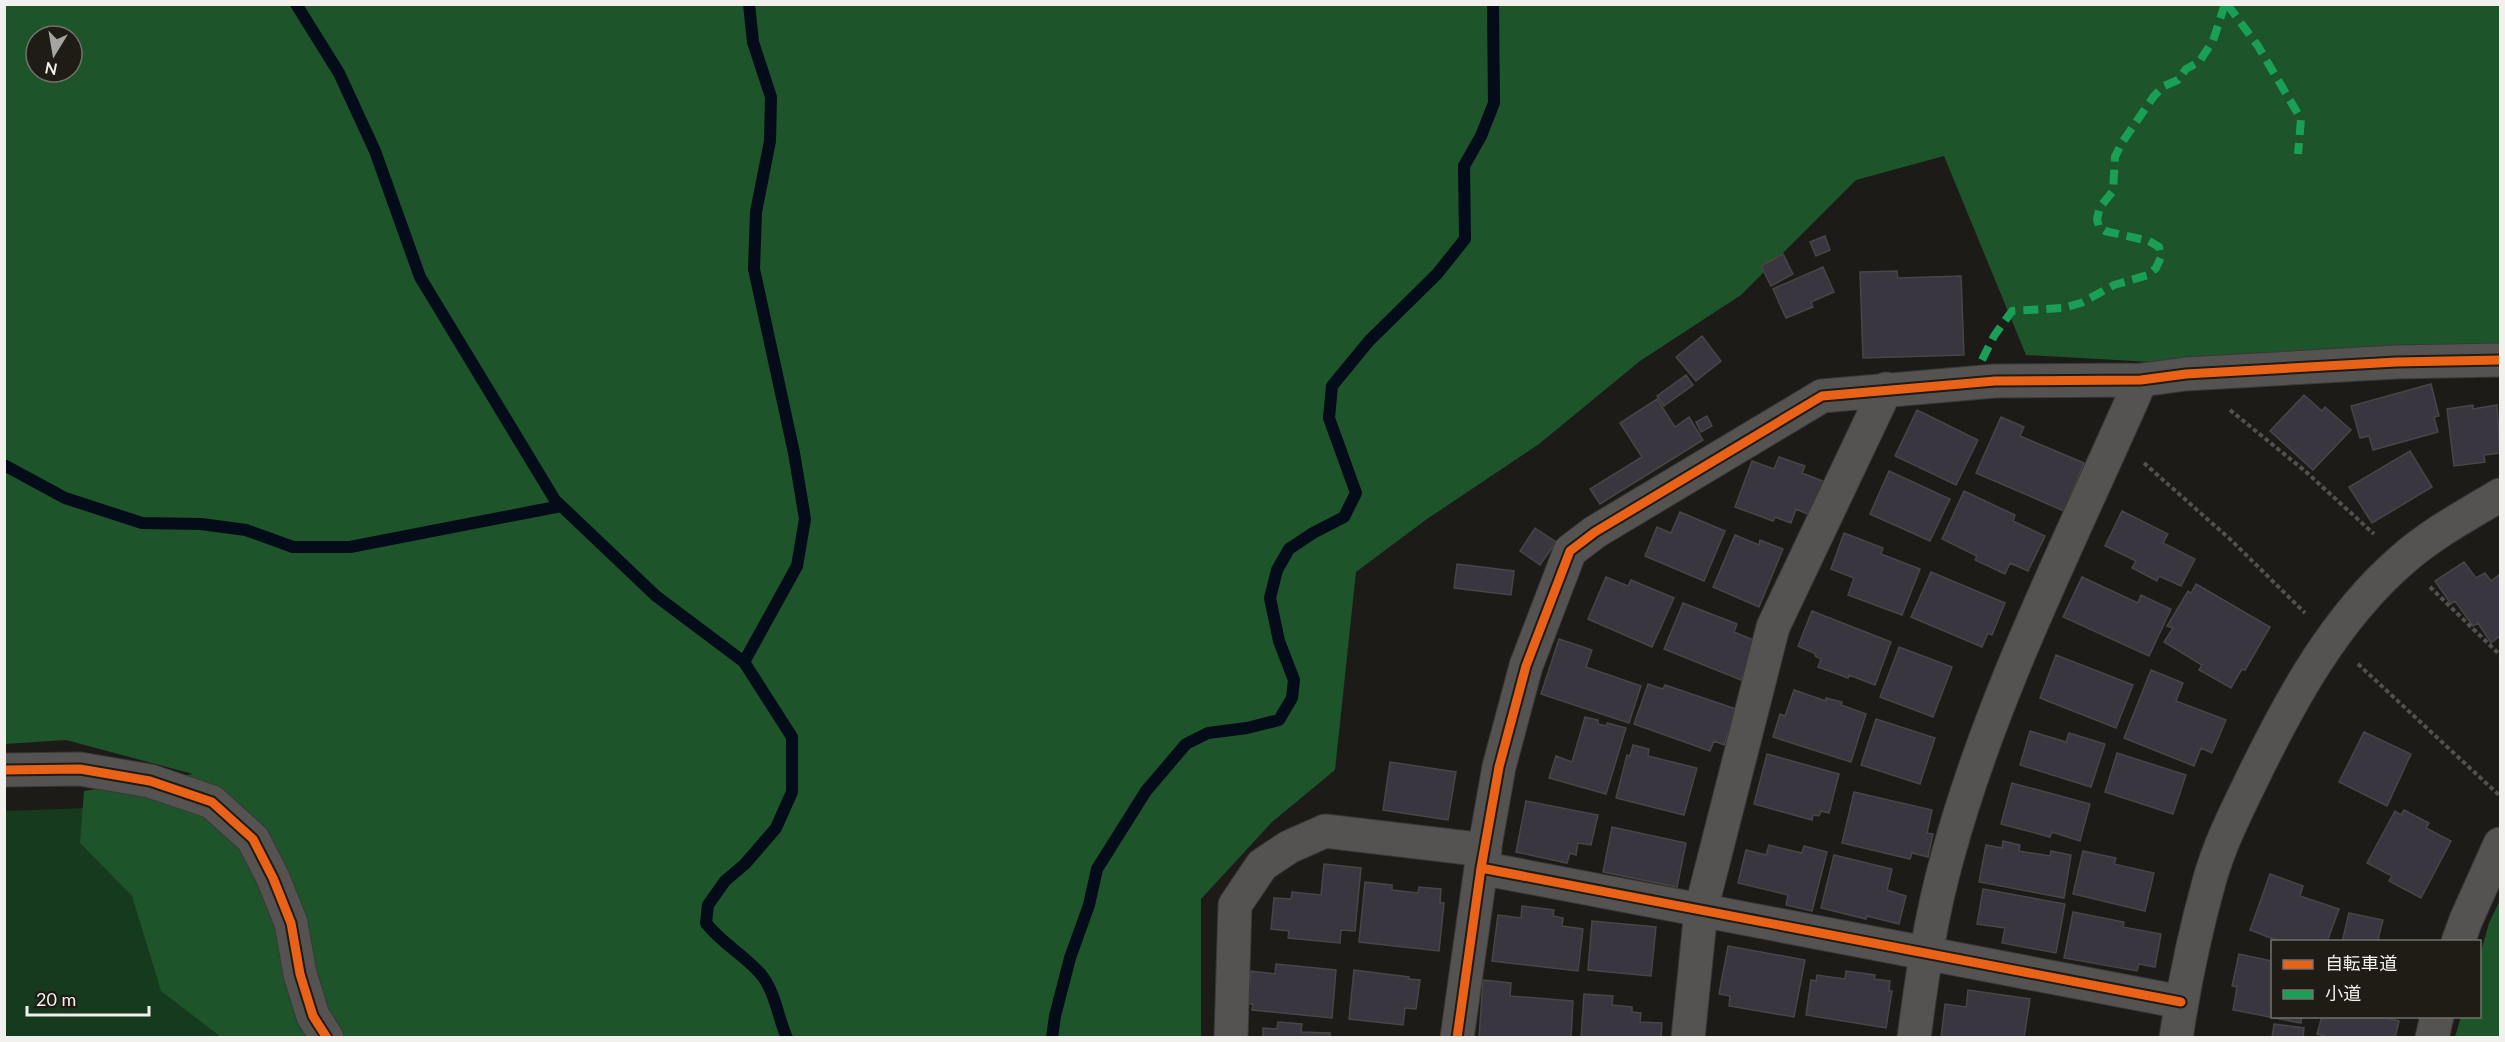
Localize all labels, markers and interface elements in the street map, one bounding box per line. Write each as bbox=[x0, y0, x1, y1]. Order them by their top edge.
north arrow bbox=[24, 24, 84, 84]
text: N bbox=[43, 59, 59, 80]
legend bbox=[2271, 940, 2481, 1018]
text: 自転車道 bbox=[2325, 952, 2397, 974]
scale bar bbox=[27, 979, 148, 1017]
text: 小道 bbox=[2325, 982, 2361, 1004]
text: 20 m bbox=[36, 988, 76, 1010]

